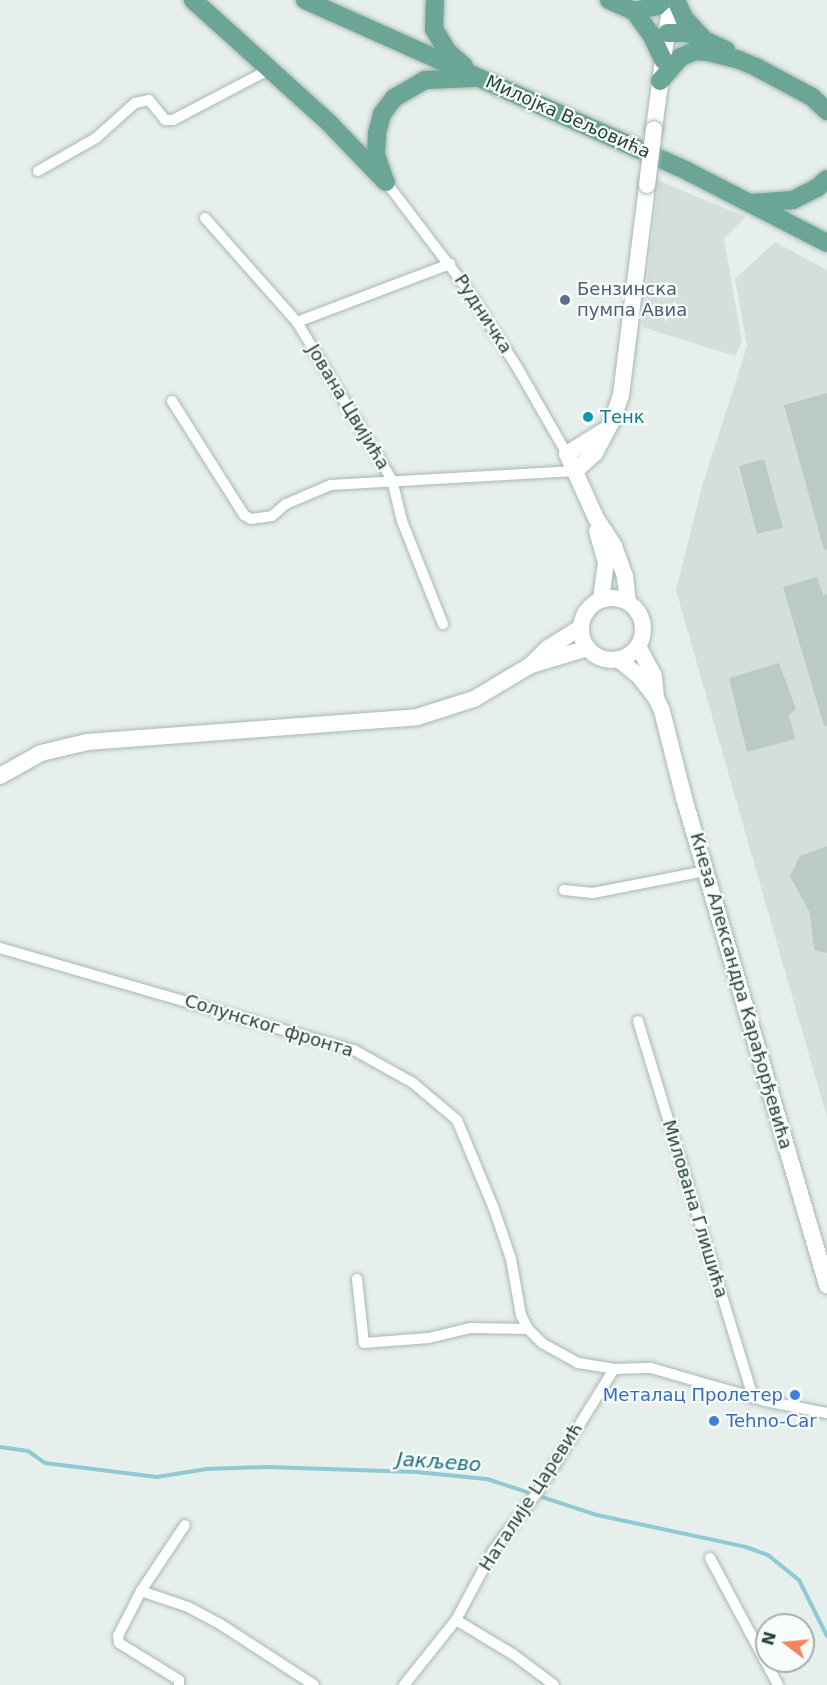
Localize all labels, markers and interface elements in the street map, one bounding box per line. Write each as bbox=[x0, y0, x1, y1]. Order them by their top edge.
street label: Милојка Вељовића bbox=[482, 71, 654, 163]
street label: Рудничка bbox=[449, 270, 517, 358]
place label: Бензинска пумпа Авиа bbox=[577, 279, 687, 322]
marker: Бензинска пумпа Авиа bbox=[558, 293, 572, 307]
street label: Јована Цвијића bbox=[302, 340, 394, 474]
place label: Тенк bbox=[600, 406, 645, 428]
marker: Тенк bbox=[581, 410, 595, 424]
street label: Кнеза Александра Карађорђевића bbox=[685, 830, 797, 1152]
street label: Солунског фронта bbox=[182, 990, 356, 1062]
street label: Милована Глишића bbox=[658, 1117, 732, 1301]
place label: Металац Пролетер bbox=[603, 1384, 783, 1406]
marker: Металац Пролетер bbox=[788, 1388, 802, 1402]
place label: Tehno-Car bbox=[726, 1410, 817, 1432]
marker: Tehno-Car bbox=[707, 1414, 721, 1428]
street label: Наталије Царевић bbox=[475, 1419, 587, 1575]
water label: Јакљево bbox=[396, 1447, 482, 1477]
north arrow bbox=[755, 1613, 815, 1673]
text: N bbox=[758, 1629, 780, 1648]

